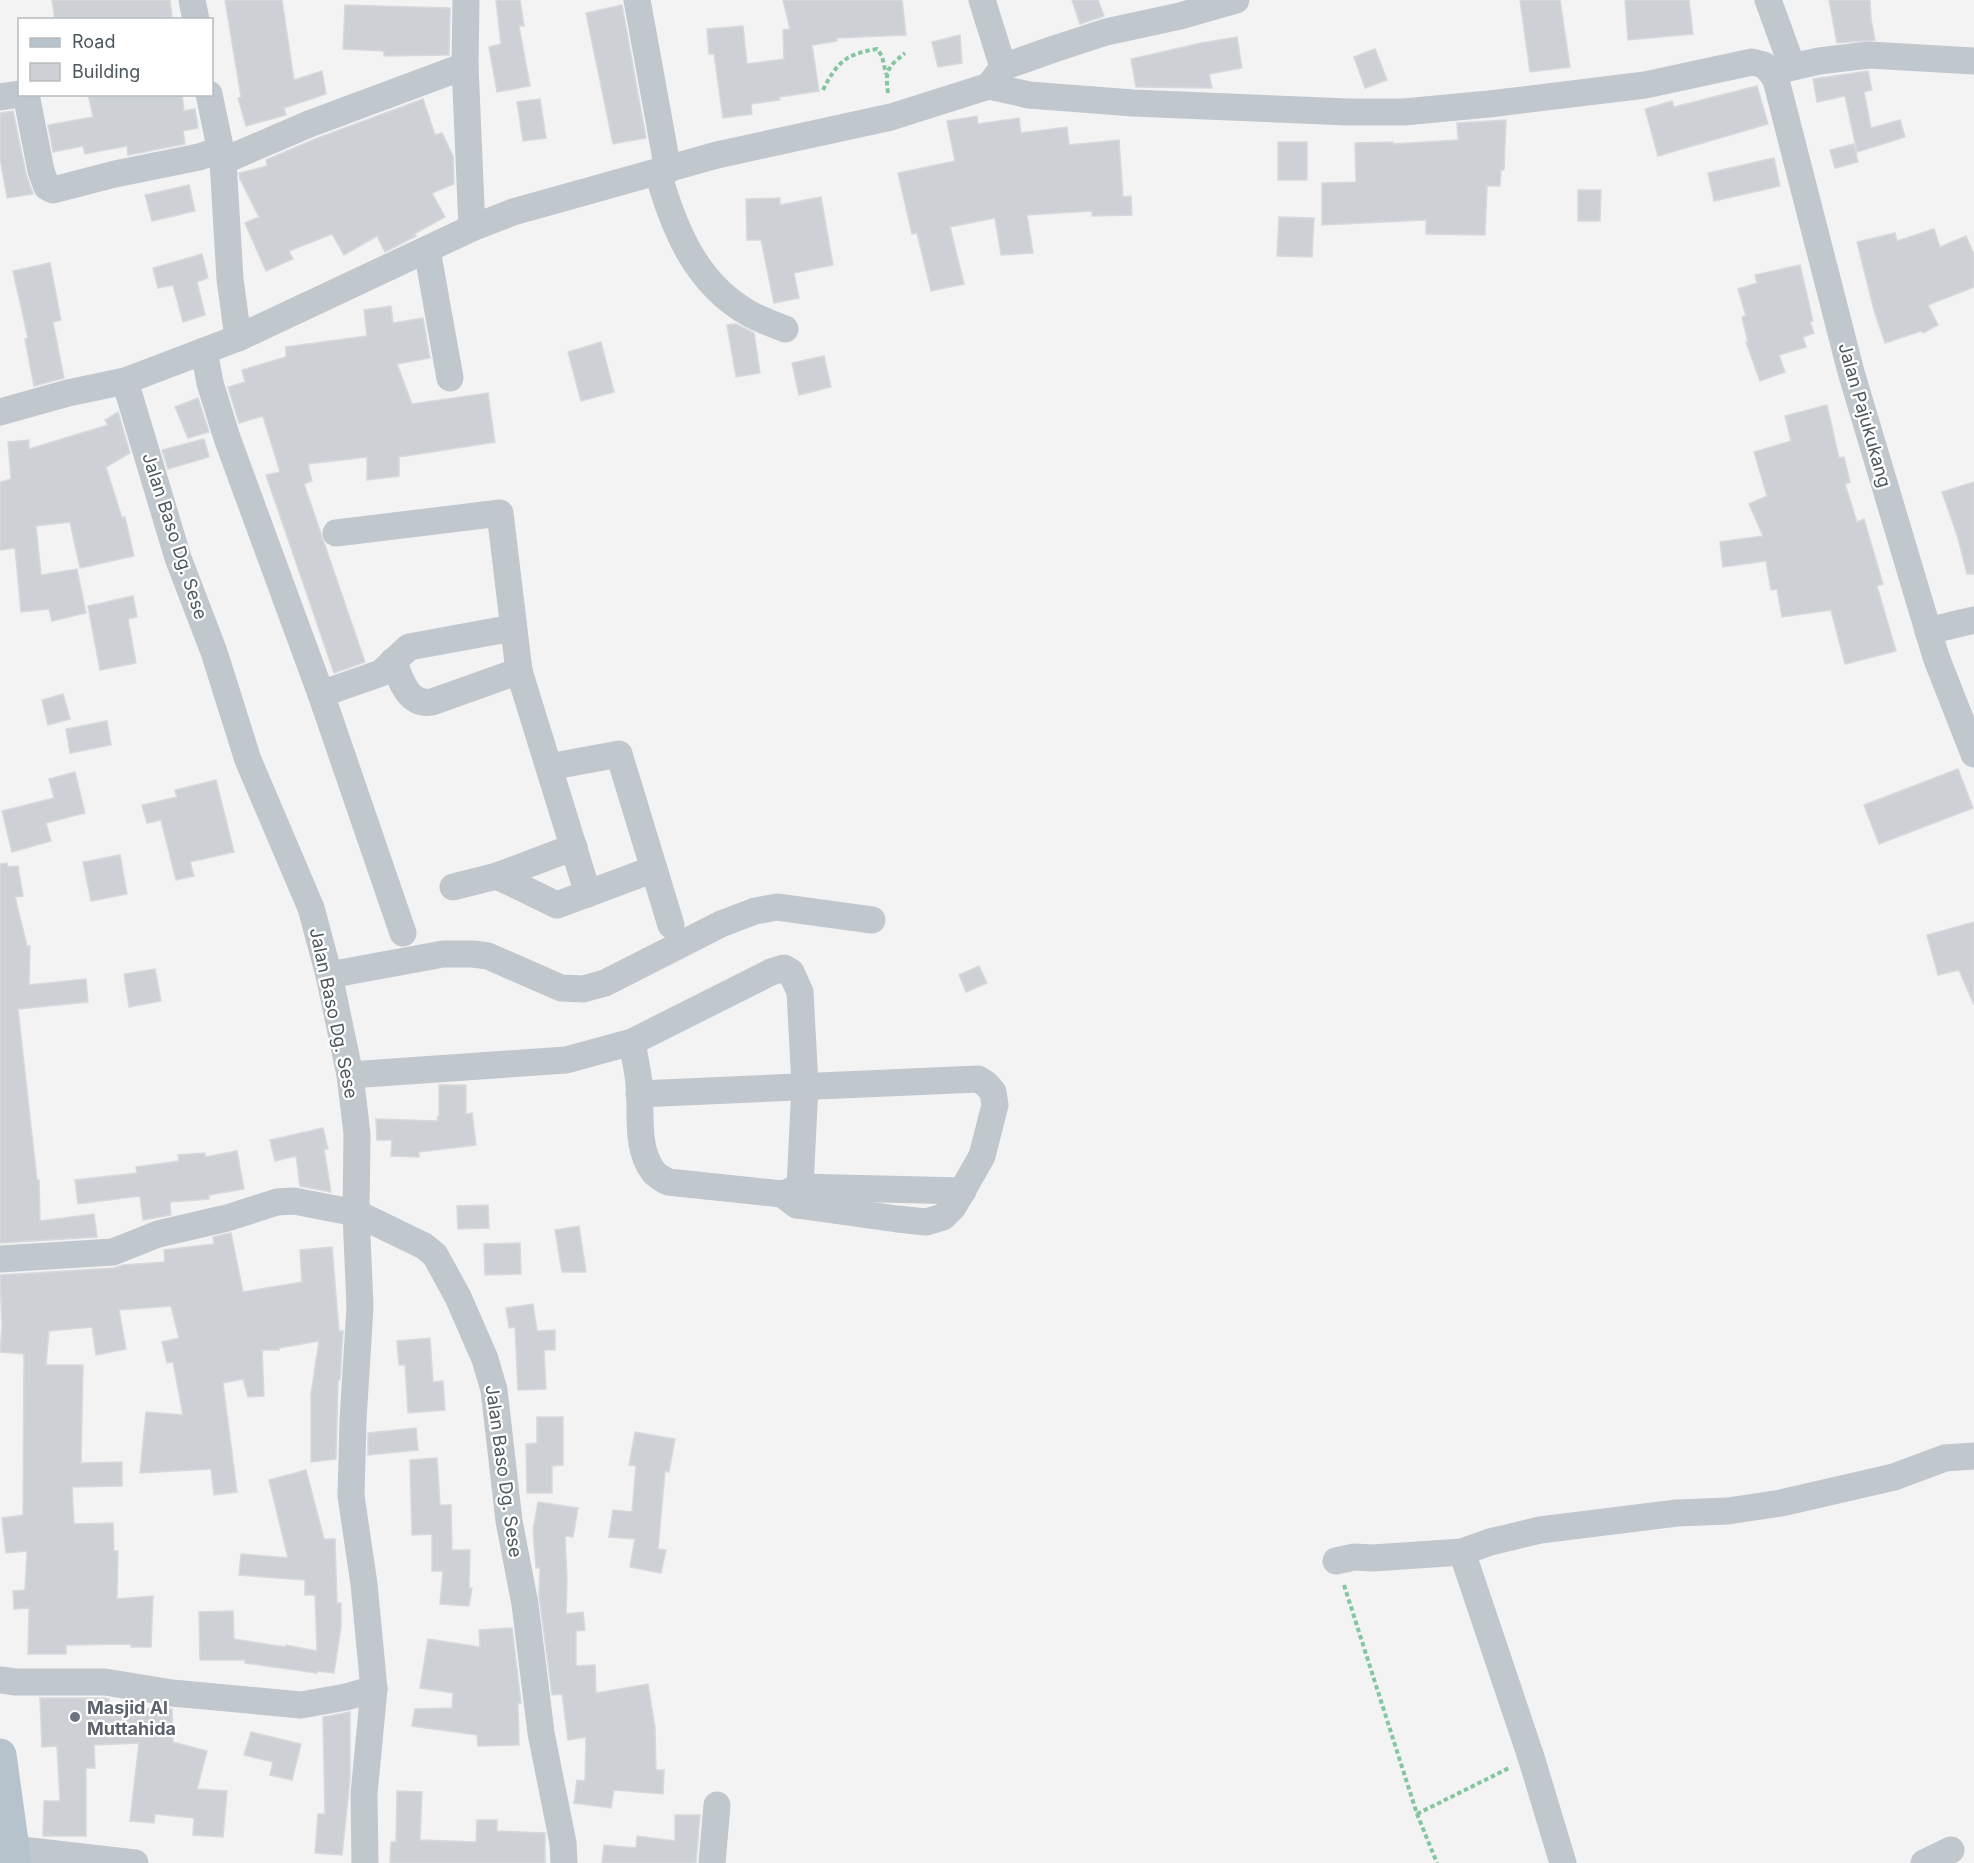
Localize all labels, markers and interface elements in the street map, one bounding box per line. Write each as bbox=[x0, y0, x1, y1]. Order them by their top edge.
legend bbox=[18, 18, 213, 96]
text: Road bbox=[72, 31, 115, 52]
text: Building bbox=[72, 61, 140, 82]
street label: Jalan Pajukukang bbox=[1834, 340, 1896, 490]
street label: Jalan Baso Dg. Sese bbox=[138, 450, 212, 622]
street label: Jalan Baso Dg. Sese bbox=[306, 926, 362, 1100]
street label: Jalan Baso Dg. Sese bbox=[481, 1383, 527, 1559]
place label: Masjid Al Muttahida bbox=[87, 1697, 176, 1739]
marker: Masjid Al Muttahida bbox=[68, 1710, 82, 1724]

